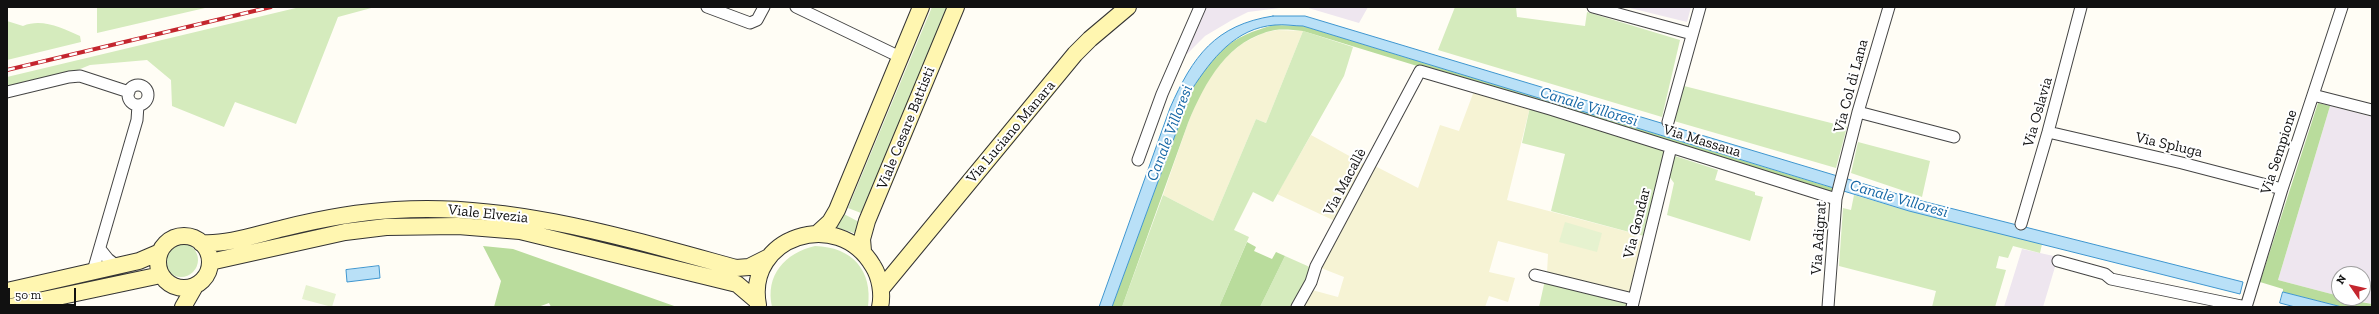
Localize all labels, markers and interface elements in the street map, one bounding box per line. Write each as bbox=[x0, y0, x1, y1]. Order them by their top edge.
street label: Via Col di Lana bbox=[1830, 37, 1872, 135]
street label: Viale Cesare Battisti bbox=[873, 64, 939, 192]
street label: Via Oslavia bbox=[2019, 75, 2057, 149]
street label: Via Luciano Manara bbox=[963, 77, 1059, 187]
water label: Canale Villoresi bbox=[1143, 82, 1197, 184]
water label: Canale Villoresi bbox=[1538, 83, 1640, 131]
street label: Via Sempione bbox=[2257, 107, 2301, 197]
street label: Via Massaua bbox=[1661, 121, 1743, 161]
street label: Via Spluga bbox=[2134, 129, 2204, 161]
street label: Via Macallè bbox=[1320, 145, 1370, 219]
water label: Canale Villoresi bbox=[1848, 176, 1950, 222]
street label: Via Gondar bbox=[1619, 186, 1655, 260]
street label: Viale Elvezia bbox=[447, 201, 529, 227]
street label: Via Adigrat bbox=[1807, 201, 1831, 275]
north arrow bbox=[2331, 266, 2371, 306]
text: N bbox=[2334, 272, 2349, 287]
scale bar bbox=[10, 280, 78, 306]
text: 50 m bbox=[15, 288, 41, 302]

